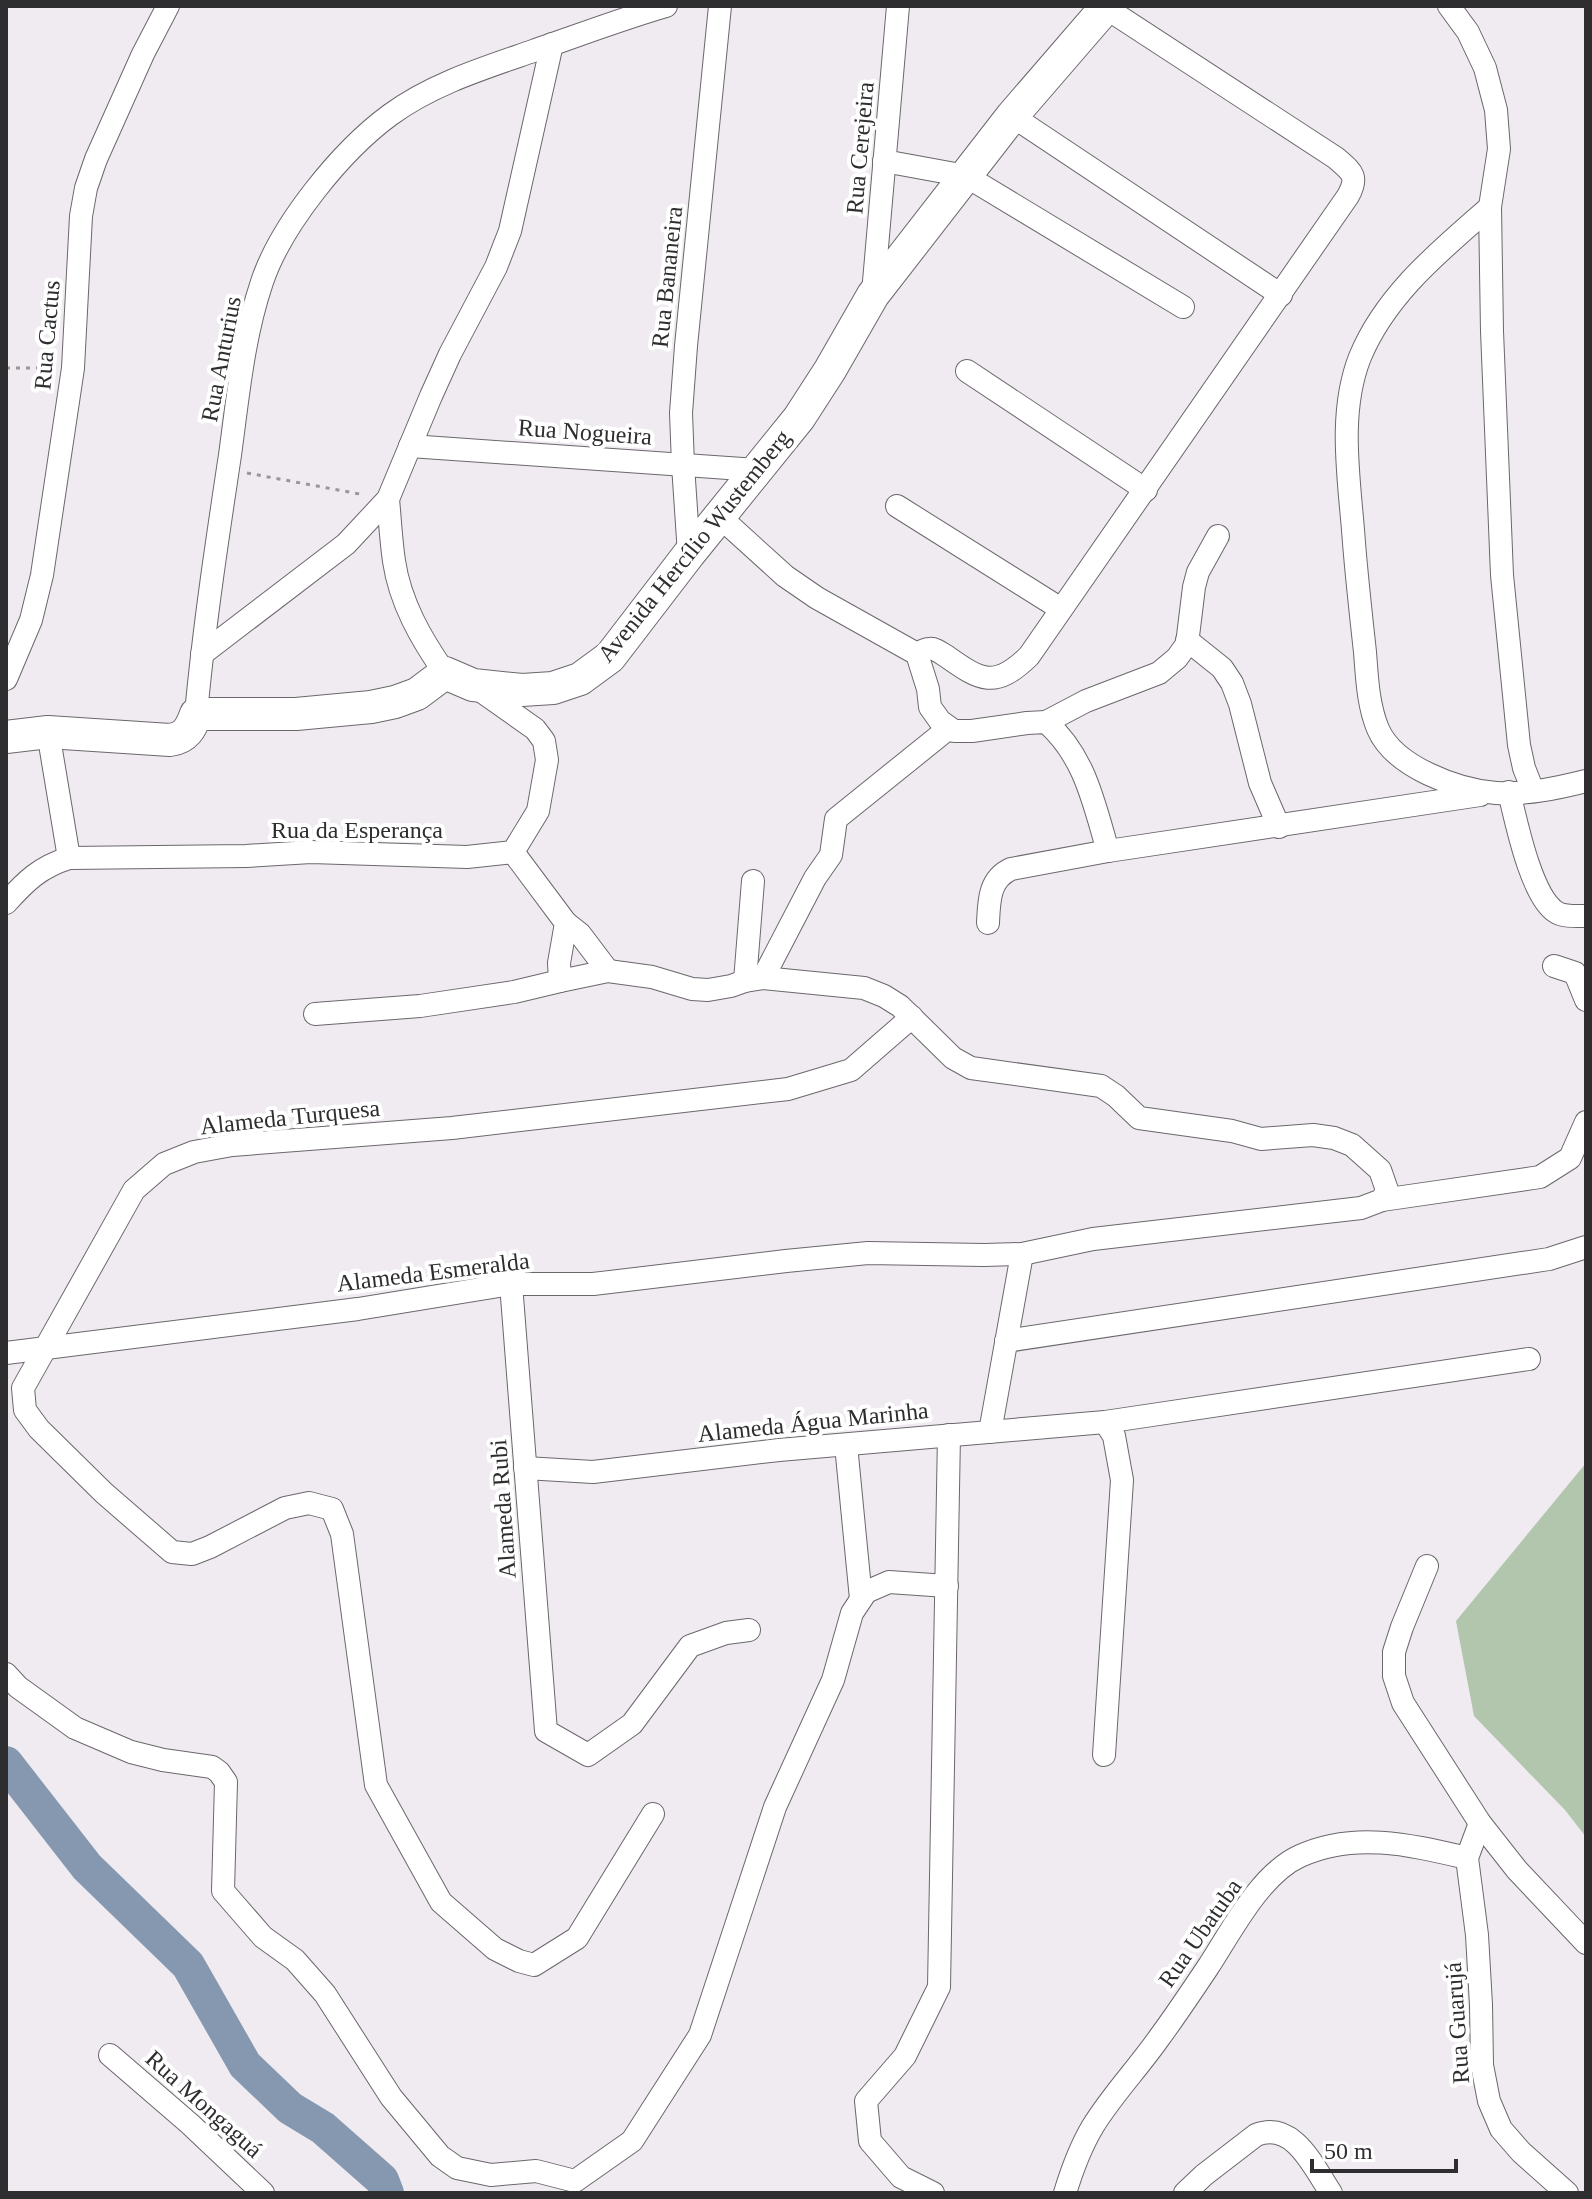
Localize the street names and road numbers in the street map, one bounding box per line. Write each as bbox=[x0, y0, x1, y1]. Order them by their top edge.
street label: Rua Cerejeira bbox=[841, 80, 879, 215]
street label: Rua Bananeira bbox=[647, 205, 687, 349]
street label: Rua Cactus bbox=[29, 279, 65, 391]
street label: Rua Anturius bbox=[196, 294, 246, 424]
street label: Rua Nogueira bbox=[517, 414, 653, 450]
street label: Avenida Hercílio Wustemberg bbox=[592, 425, 796, 667]
street label: Rua da Esperança bbox=[271, 817, 443, 843]
street label: Alameda Turquesa bbox=[199, 1095, 382, 1139]
street label: Alameda Esmeralda bbox=[335, 1247, 531, 1297]
street label: Alameda Água Marinha bbox=[696, 1397, 930, 1447]
street label: Alameda Rubi bbox=[485, 1438, 521, 1579]
street label: Rua Ubatuba bbox=[1153, 1874, 1247, 1992]
street label: Rua Guarujá bbox=[1440, 1961, 1474, 2085]
street label: Rua Mongaguá bbox=[141, 2045, 268, 2163]

